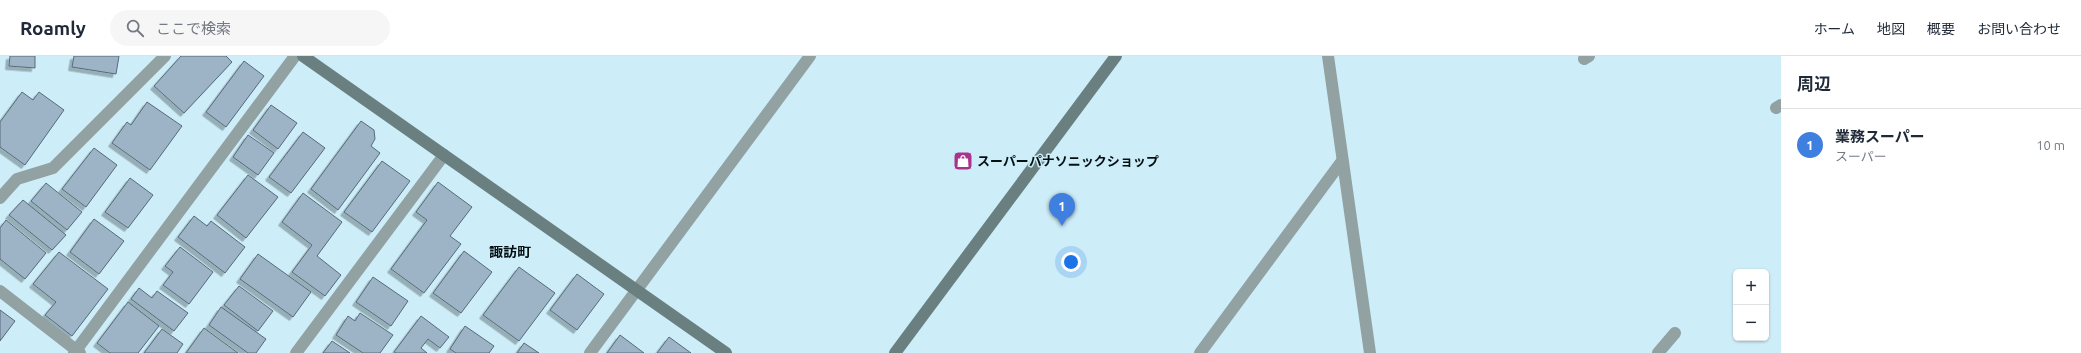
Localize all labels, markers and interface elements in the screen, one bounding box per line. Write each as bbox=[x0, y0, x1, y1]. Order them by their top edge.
search box bbox=[110, 10, 390, 46]
text: Roamly bbox=[20, 17, 86, 39]
icon: search bbox=[124, 17, 146, 39]
text: ここで検索 bbox=[156, 20, 231, 37]
text: ホーム bbox=[1813, 21, 1855, 37]
text: 地図 bbox=[1877, 21, 1905, 37]
text: 概要 bbox=[1927, 21, 1955, 37]
text: お問い合わせ bbox=[1977, 21, 2061, 37]
text: 周辺 bbox=[1797, 74, 1831, 93]
text: 業務スーパー bbox=[1835, 128, 1925, 145]
text: 1 bbox=[1806, 138, 1814, 152]
text: 10 m bbox=[2036, 138, 2065, 152]
text: スーパー bbox=[1835, 149, 1887, 163]
shop icon: スーパーパナソニックショップ bbox=[952, 150, 974, 172]
place label: スーパーパナソニックショップ bbox=[977, 154, 1159, 168]
pin: 1 bbox=[1049, 193, 1075, 226]
district label: 諏訪町 bbox=[489, 244, 531, 260]
your location bbox=[1061, 252, 1081, 272]
map controls bbox=[1733, 269, 1769, 341]
button: + bbox=[1733, 269, 1769, 305]
button: − bbox=[1733, 305, 1769, 341]

